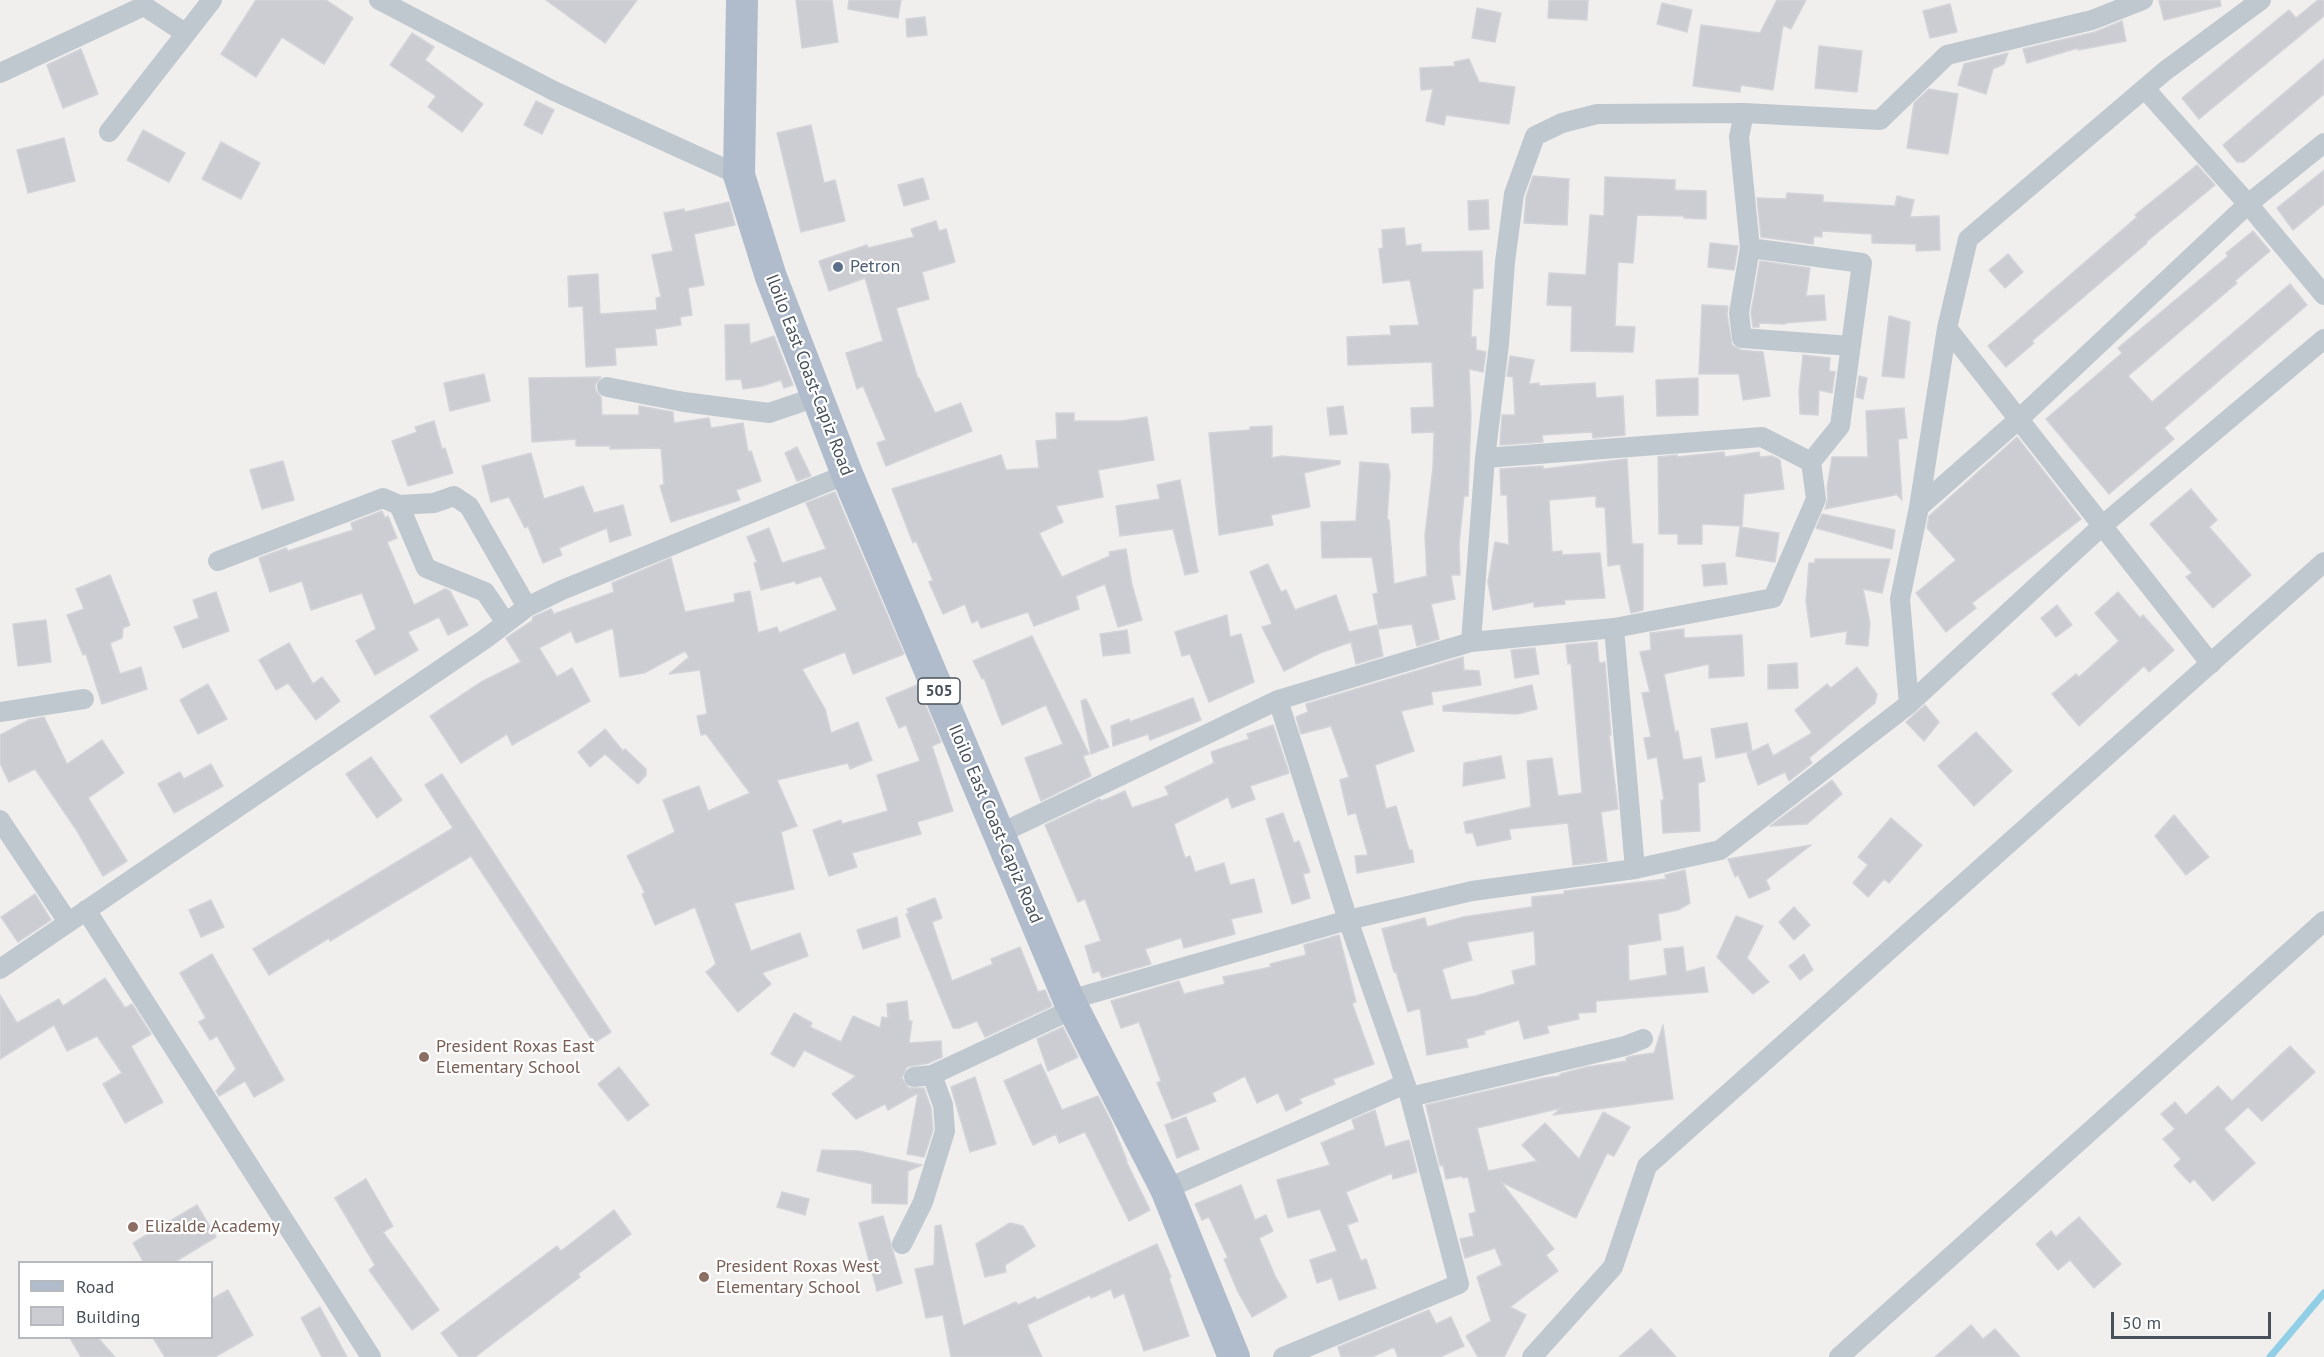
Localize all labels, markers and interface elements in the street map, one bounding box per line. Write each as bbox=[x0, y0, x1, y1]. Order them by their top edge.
place label: Petron bbox=[850, 256, 900, 278]
marker: Petron bbox=[831, 260, 845, 274]
street label: Iloilo East Coast-Capiz Road bbox=[761, 271, 857, 479]
road number: 505 bbox=[918, 678, 960, 704]
street label: Iloilo East Coast-Capiz Road bbox=[943, 721, 1047, 927]
place label: President Roxas East Elementary School bbox=[436, 1036, 595, 1078]
marker: President Roxas East Elementary School bbox=[417, 1050, 431, 1064]
place label: Elizalde Academy bbox=[145, 1216, 280, 1238]
marker: Elizalde Academy bbox=[126, 1220, 140, 1234]
place label: President Roxas West Elementary School bbox=[716, 1256, 879, 1298]
legend bbox=[18, 1261, 213, 1339]
marker: President Roxas West Elementary School bbox=[697, 1270, 711, 1284]
text: Road bbox=[76, 1275, 114, 1298]
scale bar bbox=[2114, 1300, 2274, 1338]
text: Building bbox=[76, 1305, 140, 1328]
text: 50 m bbox=[2122, 1311, 2161, 1334]

